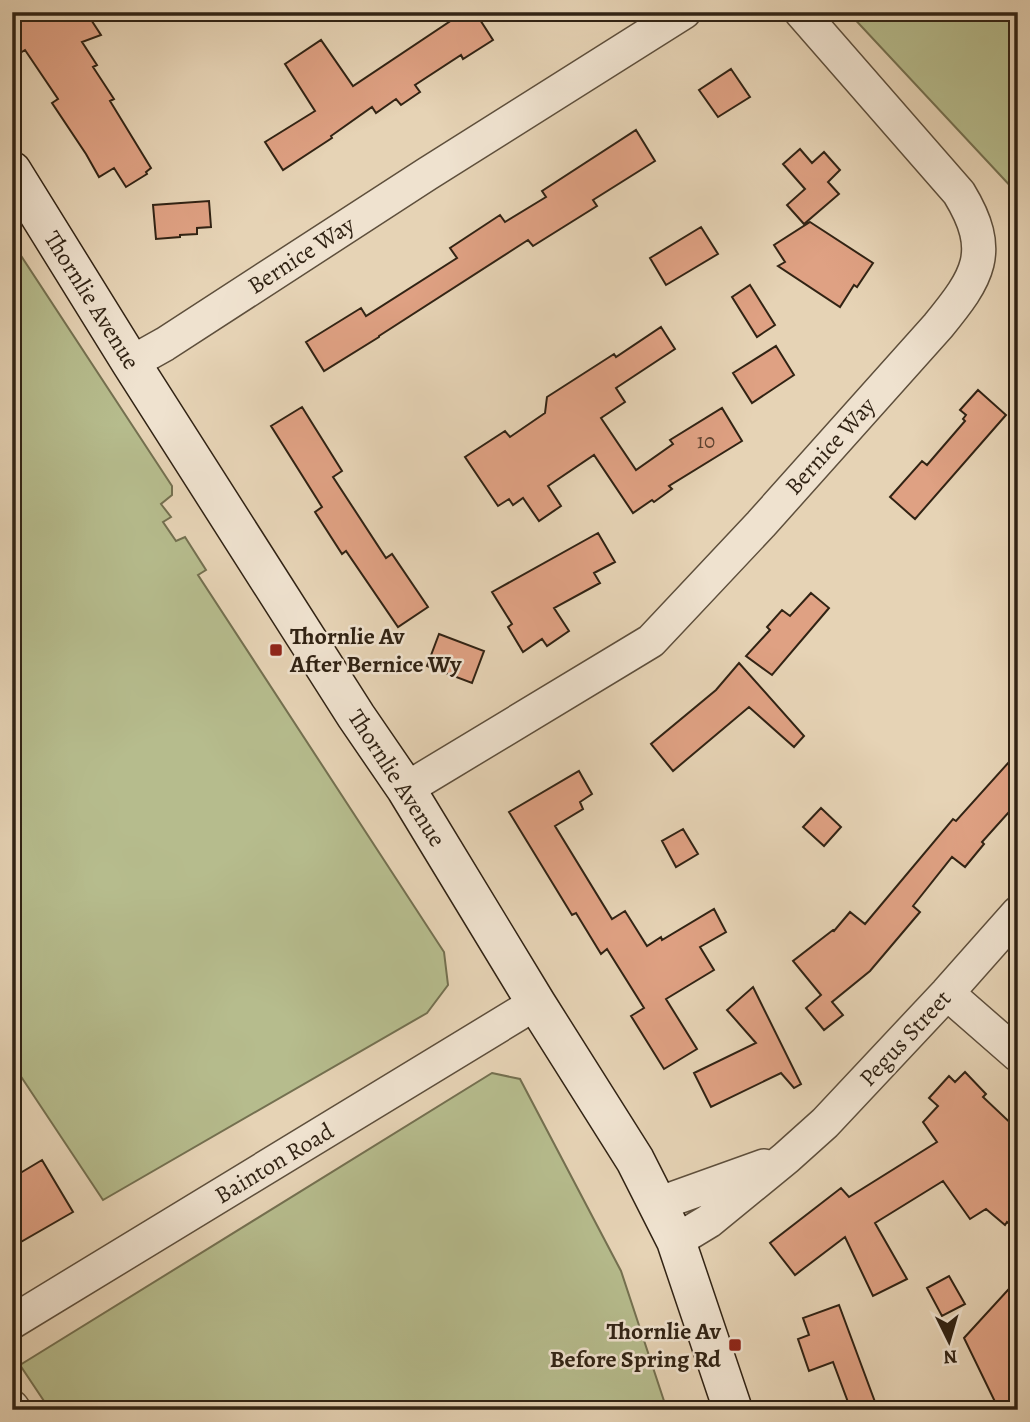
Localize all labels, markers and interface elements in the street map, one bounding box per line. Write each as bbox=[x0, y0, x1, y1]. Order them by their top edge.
street label: Bernice Way bbox=[241, 208, 361, 301]
street label: Thornlie Avenue bbox=[37, 225, 147, 375]
street label: Bernice Way bbox=[778, 390, 883, 502]
house number: 10 bbox=[697, 427, 715, 455]
place label: Thornlie Av After Bernice Wy bbox=[289, 620, 462, 680]
marker: Thornlie Av After Bernice Wy bbox=[268, 642, 284, 658]
street label: Thornlie Avenue bbox=[341, 703, 453, 853]
street label: Pegus Street bbox=[852, 983, 958, 1093]
street label: Bainton Road bbox=[209, 1115, 339, 1211]
north arrow bbox=[914, 1306, 984, 1376]
place label: Thornlie Av Before Spring Rd bbox=[550, 1315, 722, 1375]
marker: Thornlie Av Before Spring Rd bbox=[727, 1337, 743, 1353]
text: N bbox=[942, 1343, 958, 1371]

